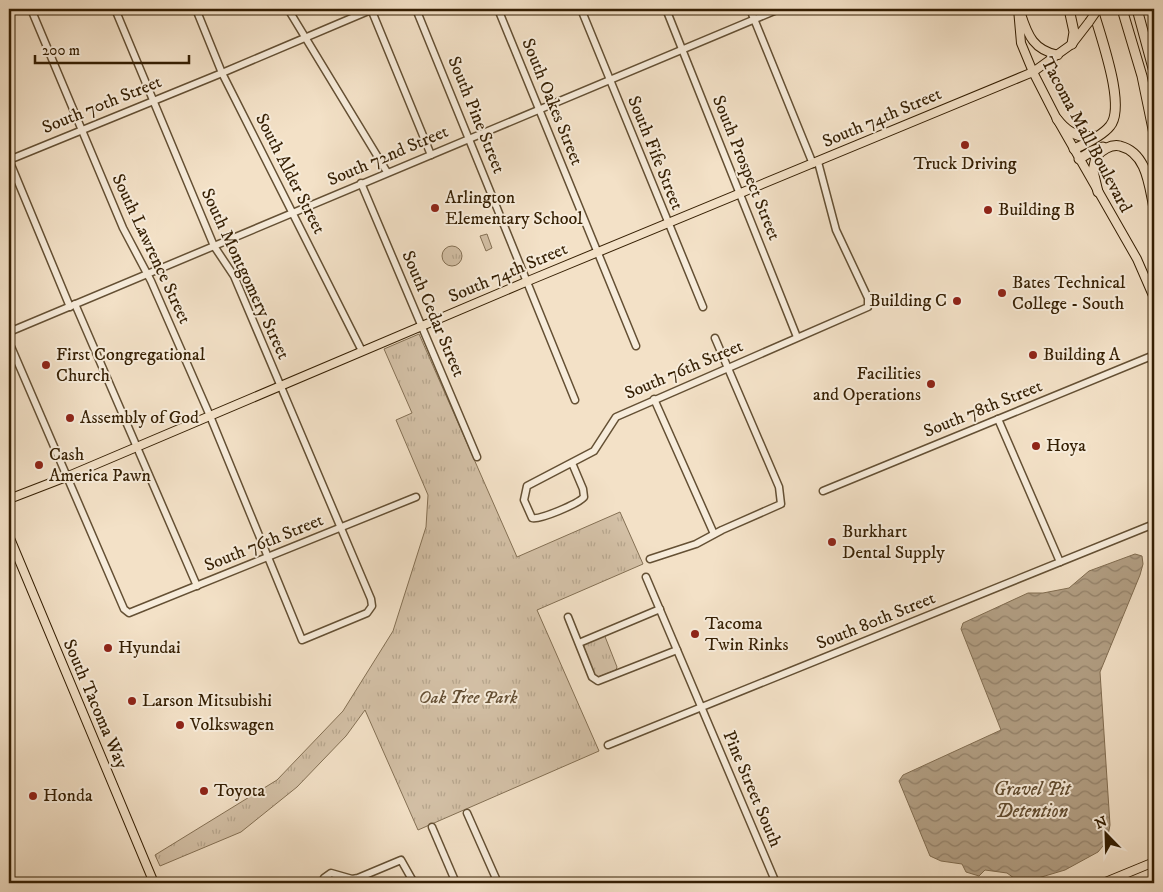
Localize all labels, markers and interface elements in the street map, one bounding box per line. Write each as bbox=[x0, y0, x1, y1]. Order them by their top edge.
scale bar bbox=[35, 32, 189, 64]
street label: South Oakes Street bbox=[517, 35, 588, 169]
text: 200 m bbox=[42, 41, 80, 60]
street label: South Pine Street bbox=[443, 53, 510, 177]
street label: Tacoma Mall Boulevard bbox=[1036, 54, 1136, 216]
street label: South 70th Street bbox=[39, 71, 165, 139]
street label: South 74th Street bbox=[819, 83, 945, 153]
street label: South Prospect Street bbox=[707, 92, 785, 244]
street label: South Fife Street bbox=[622, 93, 688, 214]
street label: South Alder Street bbox=[250, 110, 330, 238]
street label: South 72nd Street bbox=[324, 121, 452, 191]
marker: Truck Driving bbox=[959, 139, 971, 151]
place label: Truck Driving bbox=[913, 153, 1017, 175]
street label: South Lawrence Street bbox=[107, 170, 196, 328]
street label: South Montgomery Street bbox=[196, 185, 294, 363]
place label: Arlington Elementary School bbox=[445, 187, 583, 230]
place label: Building B bbox=[998, 199, 1075, 221]
marker: Arlington Elementary School bbox=[429, 202, 441, 214]
marker: Building B bbox=[982, 204, 994, 216]
street label: South 74th Street bbox=[445, 238, 571, 308]
street label: South Cedar Street bbox=[396, 248, 470, 381]
place label: Bates Technical College - South bbox=[1012, 272, 1126, 315]
marker: Bates Technical College - South bbox=[996, 287, 1008, 299]
place label: Building C bbox=[869, 290, 947, 312]
marker: Building C bbox=[951, 295, 963, 307]
street label: South 76th Street bbox=[622, 335, 747, 405]
place label: First Congregational Church bbox=[56, 344, 206, 387]
place label: Building A bbox=[1043, 344, 1121, 366]
marker: Building A bbox=[1027, 349, 1039, 361]
marker: First Congregational Church bbox=[40, 359, 52, 371]
place label: Facilities and Operations bbox=[813, 363, 921, 406]
street label: South 78th Street bbox=[920, 375, 1046, 443]
marker: Facilities and Operations bbox=[925, 378, 937, 390]
place label: Assembly of God bbox=[80, 407, 199, 429]
marker: Assembly of God bbox=[64, 412, 76, 424]
place label: Hoya bbox=[1046, 435, 1086, 457]
marker: Hoya bbox=[1030, 440, 1042, 452]
place label: Cash America Pawn bbox=[49, 444, 151, 487]
marker: Cash America Pawn bbox=[33, 459, 45, 471]
street label: South 76th Street bbox=[201, 509, 327, 577]
place label: Burkhart Dental Supply bbox=[842, 521, 945, 564]
marker: Burkhart Dental Supply bbox=[826, 536, 838, 548]
street label: South 80th Street bbox=[813, 587, 939, 655]
place label: Tacoma Twin Rinks bbox=[705, 613, 789, 656]
marker: Tacoma Twin Rinks bbox=[689, 628, 701, 640]
street label: South Tacoma Way bbox=[58, 636, 132, 773]
place label: Hyundai bbox=[118, 637, 181, 659]
marker: Hyundai bbox=[102, 642, 114, 654]
park label: Oak Tree Park bbox=[419, 687, 518, 709]
place label: Larson Mitsubishi bbox=[142, 690, 272, 712]
marker: Larson Mitsubishi bbox=[126, 695, 138, 707]
place label: Volkswagen bbox=[189, 714, 275, 736]
marker: Volkswagen bbox=[174, 719, 186, 731]
street label: Pine Street South bbox=[718, 728, 787, 851]
water label: Gravel Pit Detention bbox=[993, 778, 1072, 823]
place label: Toyota bbox=[214, 780, 265, 802]
place label: Honda bbox=[43, 785, 93, 807]
marker: Toyota bbox=[198, 785, 210, 797]
marker: Honda bbox=[27, 790, 39, 802]
north arrow bbox=[1080, 810, 1130, 860]
text: N bbox=[1093, 812, 1111, 833]

